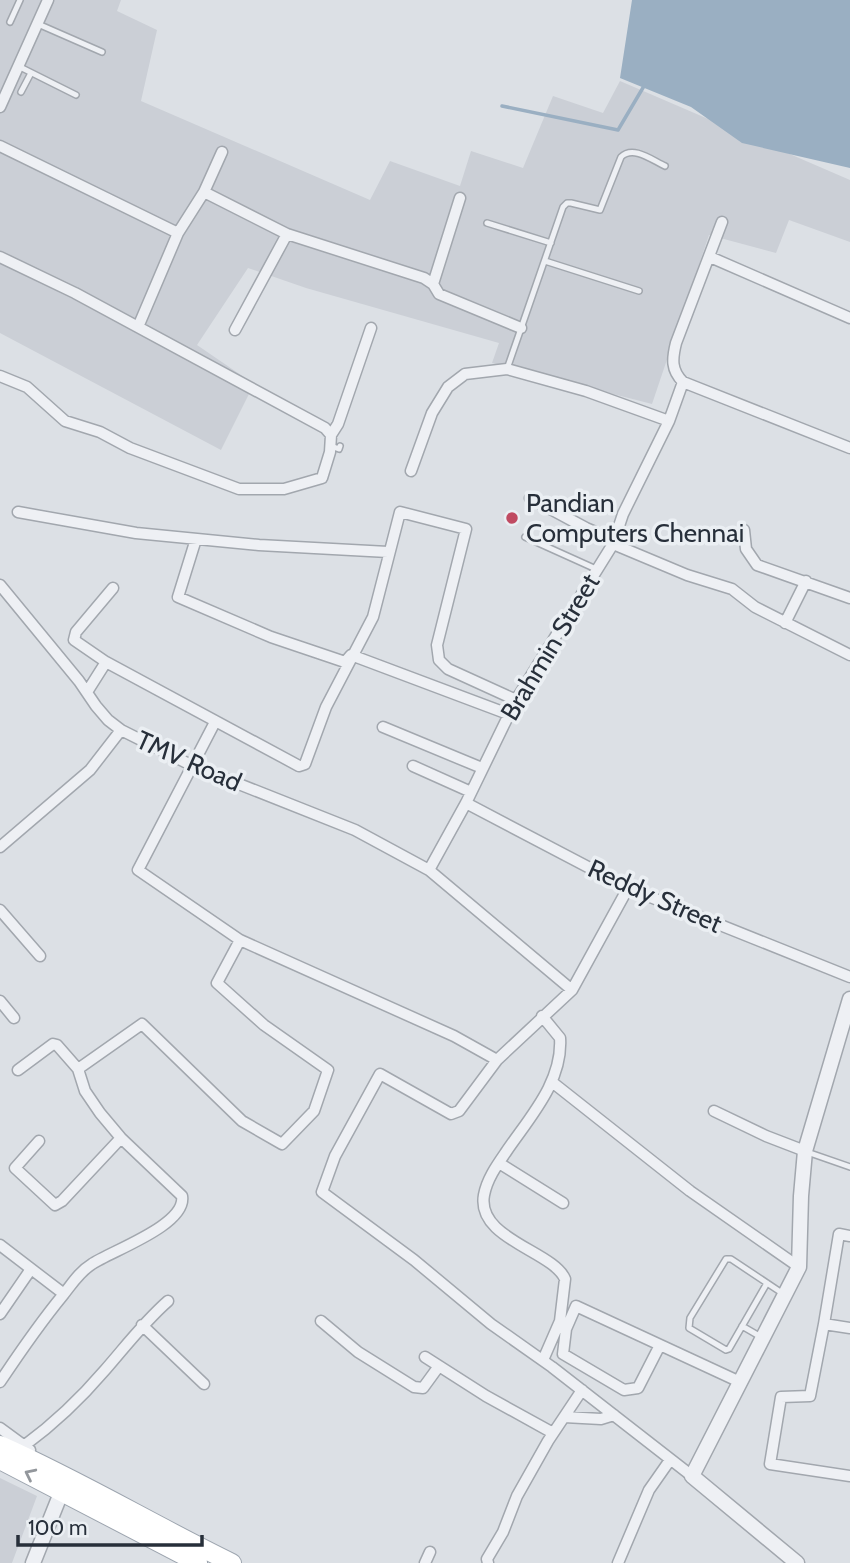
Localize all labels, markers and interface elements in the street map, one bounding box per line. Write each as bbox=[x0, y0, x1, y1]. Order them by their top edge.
place label: Pandian Computers Chennai bbox=[526, 487, 744, 549]
marker: Pandian Computers Chennai bbox=[504, 510, 520, 526]
street label: Brahmin Street bbox=[494, 568, 606, 726]
street label: TMV Road bbox=[131, 724, 247, 798]
street label: Reddy Street bbox=[583, 852, 727, 940]
one-way arrow bbox=[24, 1469, 37, 1483]
scale bar bbox=[18, 1504, 201, 1548]
text: 100 m bbox=[28, 1515, 87, 1540]

